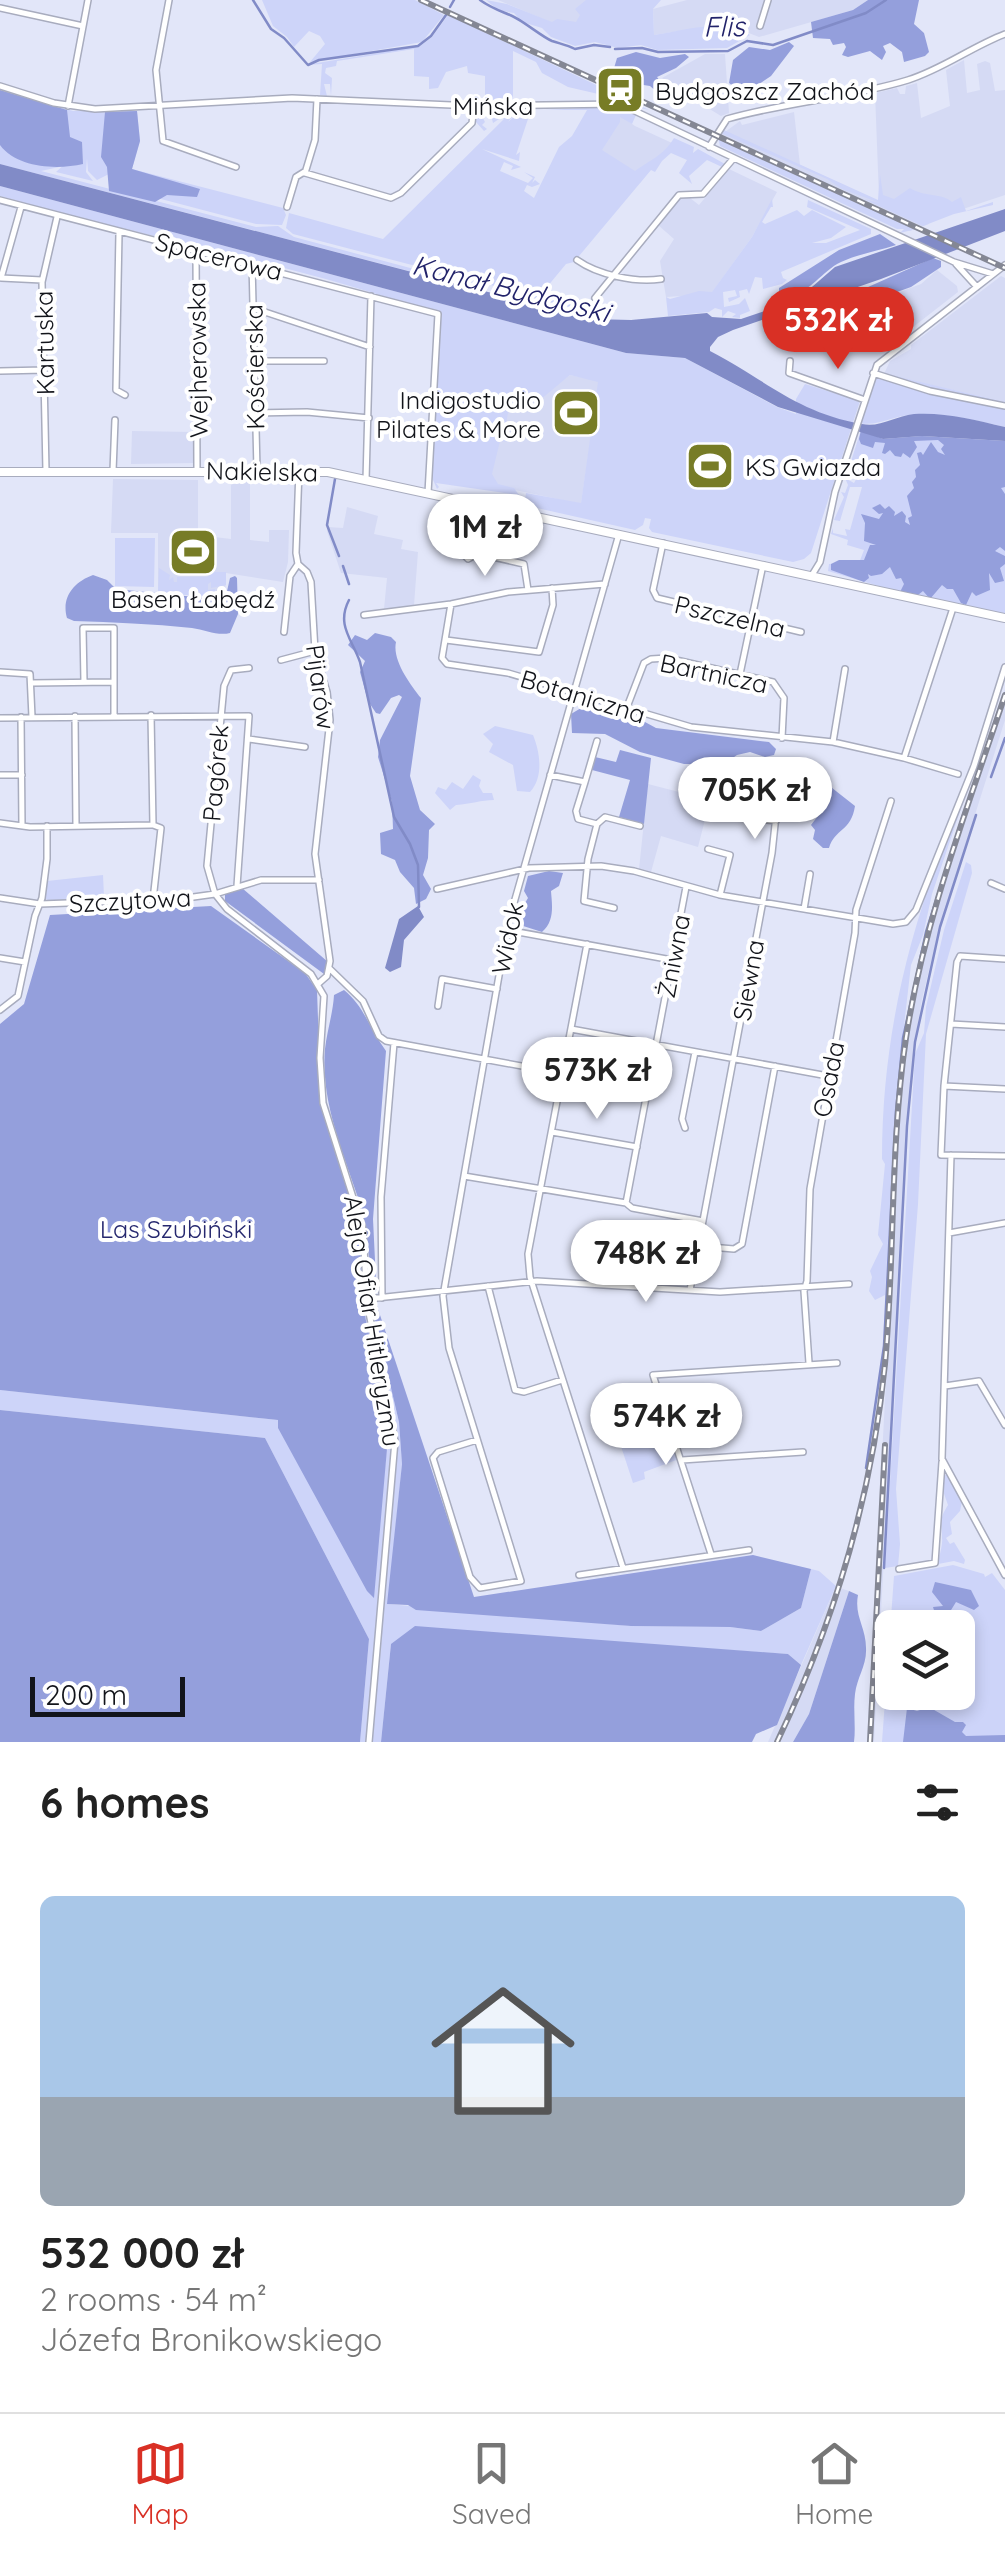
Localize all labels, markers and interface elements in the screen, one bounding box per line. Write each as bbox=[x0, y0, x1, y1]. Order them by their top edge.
water label: Flis bbox=[703, 8, 747, 44]
station icon: Bydgoszcz Zachód bbox=[594, 64, 646, 116]
place label: Bydgoszcz Zachód bbox=[655, 75, 875, 106]
street label: Mińska bbox=[453, 90, 533, 121]
street label: Spacerowa bbox=[152, 225, 286, 287]
water label: Kanał Bydgoski bbox=[409, 247, 616, 330]
street label: Wejherowska bbox=[180, 282, 214, 438]
pin: 532K zł bbox=[746, 287, 930, 372]
street label: Kartuska bbox=[28, 290, 60, 396]
text: 532K zł bbox=[784, 299, 892, 339]
street label: Kościerska bbox=[237, 304, 271, 430]
place label: Indigostudio Pilates & More bbox=[376, 384, 541, 444]
sports icon: Indigostudio Pilates & More bbox=[550, 387, 602, 439]
sports icon: KS Gwiazda bbox=[684, 440, 736, 492]
place label: KS Gwiazda bbox=[745, 451, 881, 482]
street label: Nakielska bbox=[206, 455, 318, 487]
pin: 1M zł bbox=[415, 494, 555, 579]
text: 1M zł bbox=[449, 506, 521, 546]
sports icon: Basen Łabędź bbox=[167, 526, 219, 578]
place label: Basen Łabędź bbox=[111, 583, 275, 614]
street label: Pszczelna bbox=[672, 588, 788, 644]
street label: Pijarów bbox=[300, 642, 342, 732]
street label: Bartnicza bbox=[657, 646, 771, 700]
street label: Botaniczna bbox=[517, 662, 649, 730]
street label: Pagórek bbox=[195, 723, 235, 823]
pin: 705K zł bbox=[663, 757, 847, 842]
text: 705K zł bbox=[700, 769, 810, 809]
street label: Szczytowa bbox=[68, 881, 192, 919]
street label: Widok bbox=[484, 899, 530, 977]
street label: Żniwna bbox=[650, 912, 696, 1000]
street label: Siewna bbox=[726, 937, 770, 1023]
pin: 573K zł bbox=[505, 1037, 689, 1122]
street label: Osada bbox=[805, 1038, 851, 1120]
text: 573K zł bbox=[543, 1049, 651, 1089]
street label: Aleja Ofiar Hitleryzmu bbox=[338, 1193, 408, 1449]
park label: Las Szubiński bbox=[100, 1213, 252, 1244]
pin: 748K zł bbox=[554, 1220, 738, 1305]
text: 748K zł bbox=[593, 1232, 699, 1272]
pin: 574K zł bbox=[574, 1383, 758, 1468]
text: 574K zł bbox=[612, 1395, 720, 1435]
map controls bbox=[875, 1610, 975, 1710]
button: layers bbox=[875, 1610, 975, 1710]
scale bar bbox=[30, 1672, 185, 1716]
text: 200 m bbox=[45, 1677, 127, 1712]
icon: filters bbox=[910, 1775, 965, 1830]
text: 6 homes bbox=[40, 1776, 210, 1829]
icon: home bbox=[413, 1961, 593, 2141]
text: 532 000 zł bbox=[40, 2226, 243, 2279]
text: 2 rooms · 54 m² bbox=[40, 2279, 267, 2319]
text: Józefa Bronikowskiego bbox=[40, 2319, 382, 2359]
tab: Map bbox=[132, 2436, 189, 2531]
tab: Saved bbox=[452, 2436, 532, 2531]
tab: Home bbox=[795, 2436, 873, 2531]

